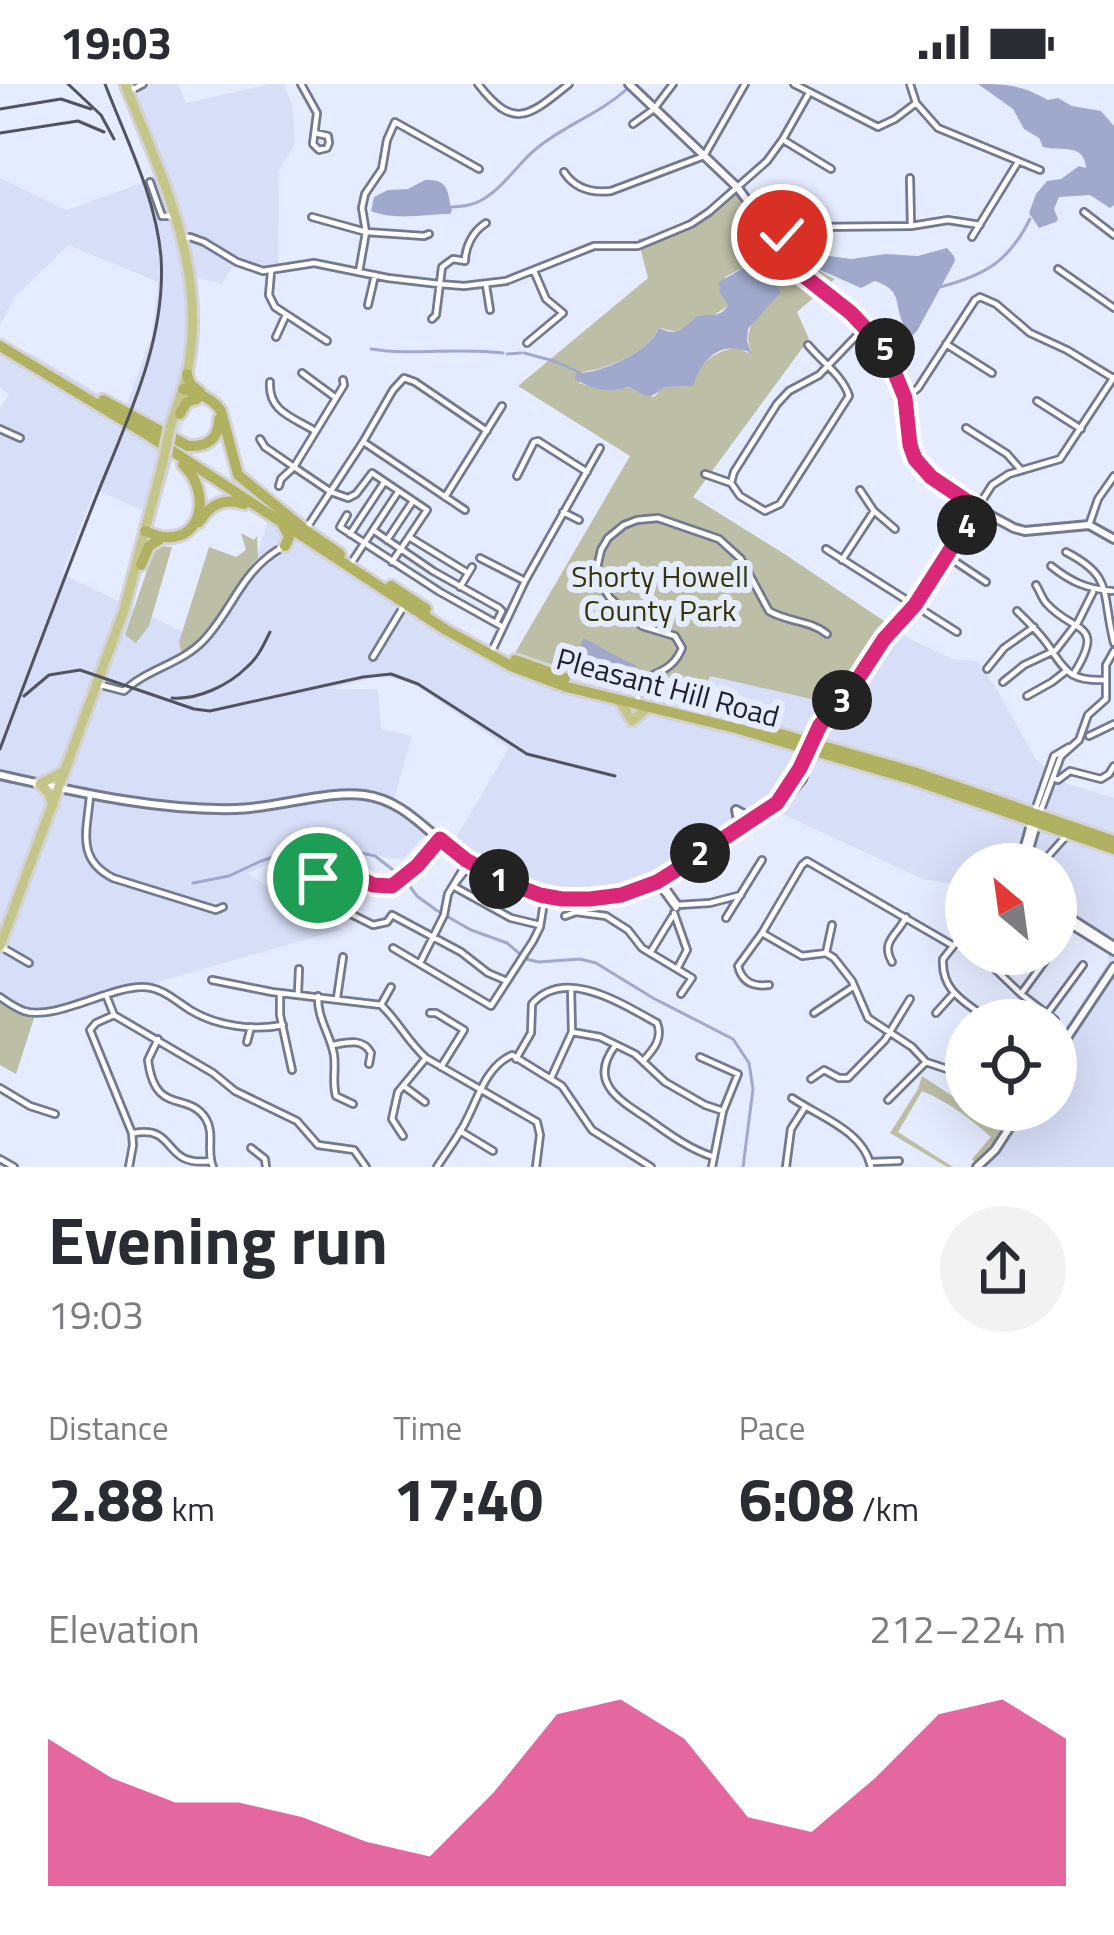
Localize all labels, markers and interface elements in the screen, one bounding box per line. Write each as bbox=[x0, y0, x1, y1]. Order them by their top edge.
text: 19:03 bbox=[60, 8, 172, 76]
pin bbox=[731, 184, 833, 286]
icon: check bbox=[749, 202, 815, 268]
pin: 5 bbox=[855, 318, 915, 378]
text: 5 bbox=[876, 323, 894, 373]
pin: 4 bbox=[937, 495, 997, 555]
text: 4 bbox=[958, 500, 976, 550]
park label: Shorty Howell County Park bbox=[571, 553, 749, 633]
street label: Pleasant Hill Road bbox=[551, 635, 785, 739]
pin: 3 bbox=[812, 670, 872, 730]
text: 3 bbox=[833, 675, 851, 725]
pin: 2 bbox=[670, 823, 730, 883]
pin bbox=[267, 827, 369, 929]
text: 2 bbox=[691, 828, 709, 878]
north arrow bbox=[945, 843, 1077, 975]
map controls bbox=[945, 843, 1077, 1131]
icon: arrive bbox=[285, 845, 351, 911]
pin: 1 bbox=[469, 849, 529, 909]
text: 1 bbox=[490, 854, 508, 904]
button: locate bbox=[945, 999, 1077, 1131]
text: Evening run bbox=[48, 1189, 388, 1290]
button: share bbox=[940, 1206, 1066, 1332]
text: 19:03 bbox=[48, 1285, 144, 1344]
text: Distance bbox=[48, 1403, 169, 1453]
text: Time bbox=[393, 1403, 462, 1453]
text: Pace bbox=[739, 1403, 805, 1453]
text: 2.88 bbox=[48, 1453, 164, 1544]
text: 17:40 bbox=[393, 1453, 543, 1544]
text: 6:08 bbox=[739, 1453, 855, 1544]
text: km bbox=[164, 1484, 215, 1534]
text: /km bbox=[855, 1484, 919, 1534]
text: Elevation bbox=[48, 1599, 200, 1658]
text: 212–224 m bbox=[869, 1599, 1066, 1658]

